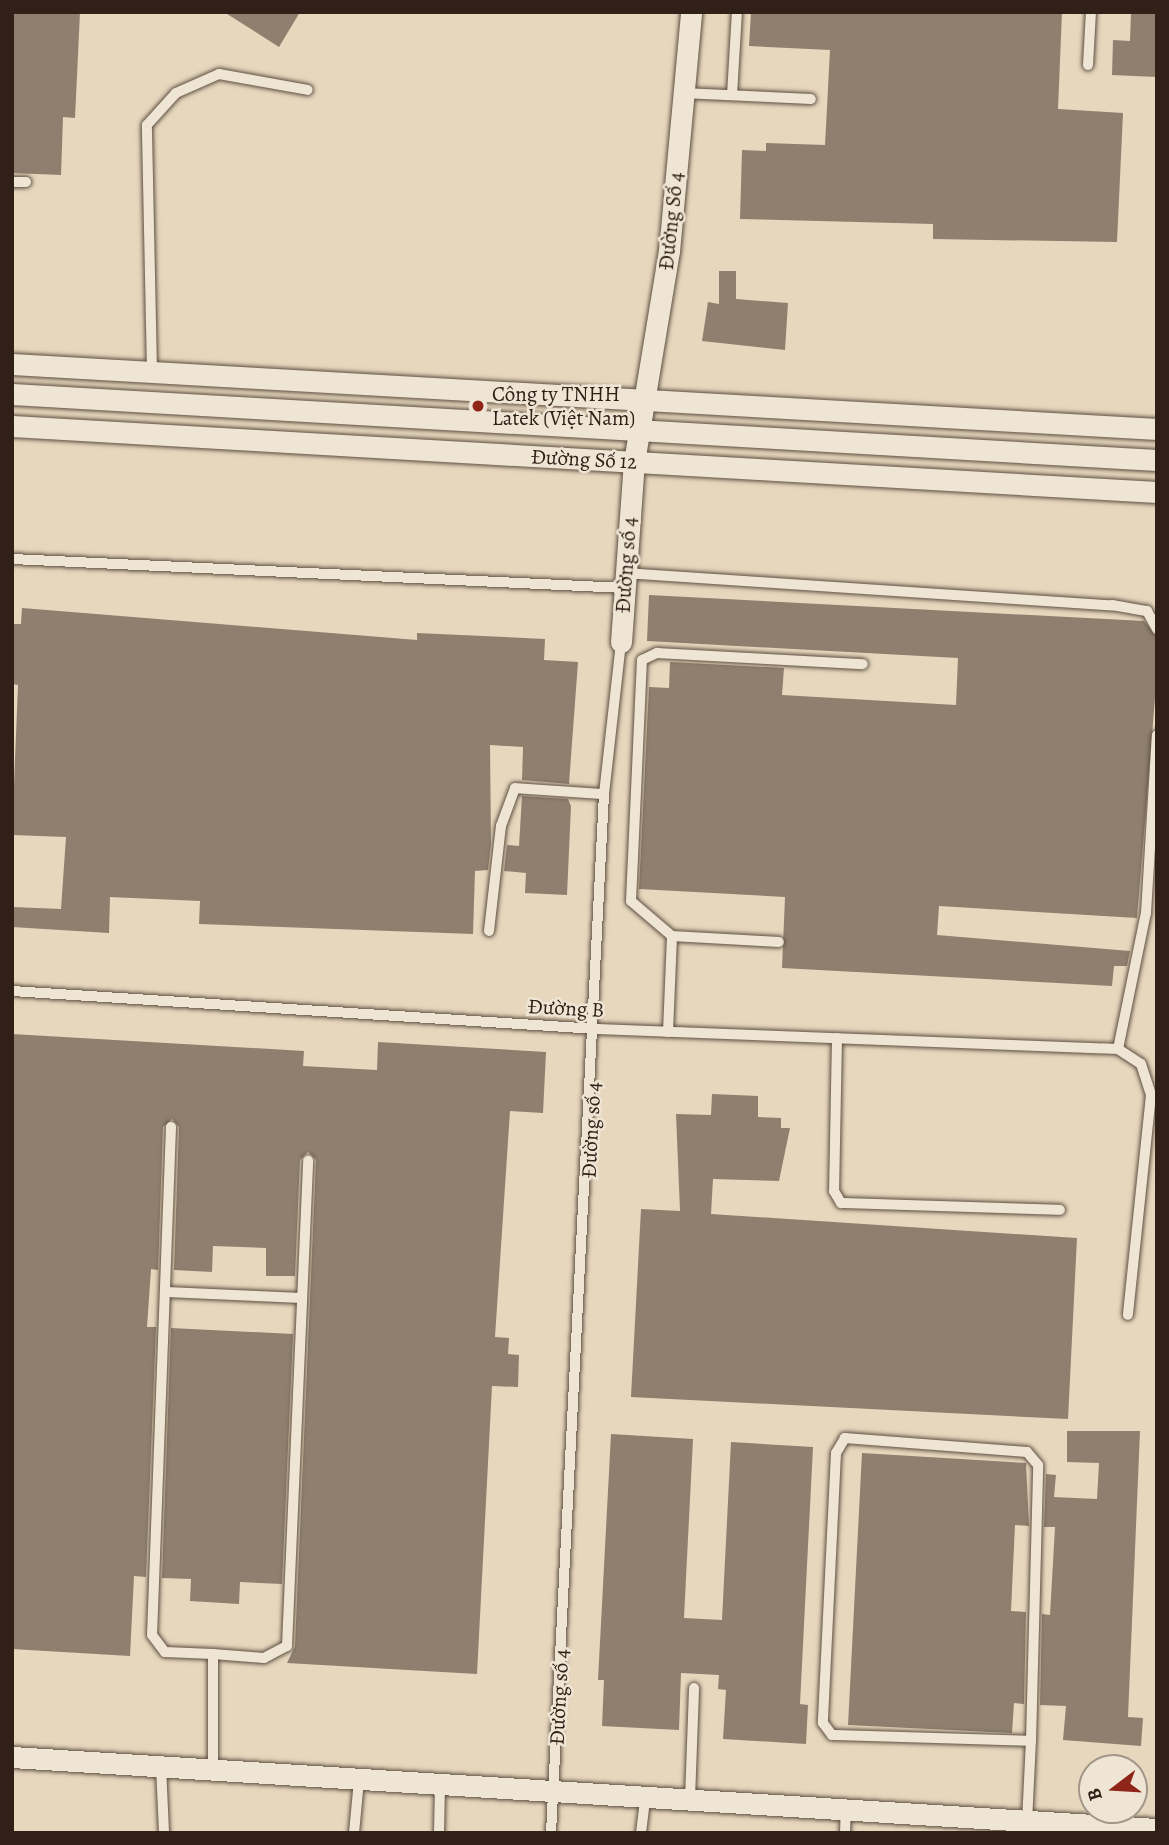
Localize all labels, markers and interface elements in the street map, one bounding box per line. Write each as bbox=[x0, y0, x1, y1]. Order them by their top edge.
street label: Đường Số 4 bbox=[653, 171, 689, 271]
place label: Công ty TNHH Latek (Việt Nam) bbox=[492, 381, 635, 431]
marker: Công ty TNHH Latek (Việt Nam) bbox=[470, 398, 486, 414]
street label: Đường Số 12 bbox=[530, 444, 638, 474]
street label: Đường số 4 bbox=[610, 516, 642, 614]
street label: Đường B bbox=[527, 993, 605, 1023]
street label: Đường số 4 bbox=[576, 1081, 606, 1179]
street label: Đường số 4 bbox=[544, 1648, 574, 1746]
north arrow bbox=[1078, 1754, 1148, 1824]
text: B bbox=[1081, 1785, 1109, 1804]

